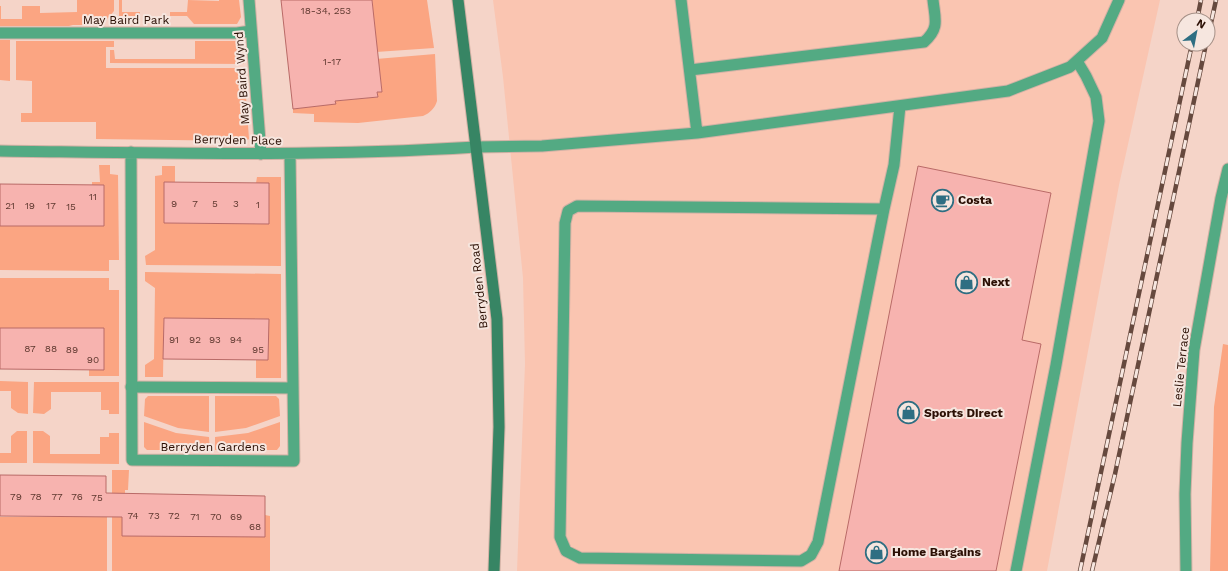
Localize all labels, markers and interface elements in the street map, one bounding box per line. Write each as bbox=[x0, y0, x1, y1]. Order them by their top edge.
house number: 18-34, 253 bbox=[301, 5, 351, 16]
north arrow bbox=[1176, 12, 1216, 52]
street label: May Baird Park bbox=[83, 13, 169, 27]
text: N bbox=[1194, 16, 1208, 32]
street label: May Baird Wynd bbox=[232, 31, 252, 125]
house number: 1-17 bbox=[323, 56, 341, 67]
street label: Berryden Place bbox=[194, 132, 282, 148]
cafe icon: Costa bbox=[929, 187, 955, 213]
house number: 11 bbox=[89, 191, 97, 202]
place label: Costa bbox=[958, 193, 992, 207]
house number: 9 bbox=[171, 198, 177, 209]
house number: 7 bbox=[192, 198, 198, 209]
house number: 5 bbox=[212, 198, 218, 209]
house number: 3 bbox=[233, 198, 239, 209]
house number: 1 bbox=[256, 199, 260, 210]
house number: 21 bbox=[5, 200, 15, 211]
house number: 19 bbox=[25, 200, 35, 211]
house number: 17 bbox=[46, 200, 56, 211]
house number: 15 bbox=[66, 201, 76, 212]
street label: Berryden Road bbox=[468, 242, 490, 330]
shop icon: Next bbox=[954, 269, 980, 295]
place label: Next bbox=[982, 275, 1011, 289]
street label: Leslie Terrace bbox=[1170, 326, 1192, 408]
house number: 91 bbox=[169, 334, 179, 345]
house number: 92 bbox=[189, 334, 201, 345]
house number: 93 bbox=[209, 334, 221, 345]
house number: 94 bbox=[230, 334, 242, 345]
house number: 87 bbox=[24, 343, 36, 354]
house number: 88 bbox=[45, 343, 57, 354]
house number: 89 bbox=[66, 344, 78, 355]
house number: 95 bbox=[252, 344, 264, 355]
house number: 90 bbox=[87, 354, 99, 365]
shop icon: Sports Direct bbox=[895, 400, 921, 426]
place label: Sports Direct bbox=[924, 406, 1003, 420]
street label: Berryden Gardens bbox=[160, 440, 266, 454]
house number: 79 bbox=[10, 491, 22, 502]
house number: 78 bbox=[30, 491, 42, 502]
house number: 77 bbox=[51, 491, 63, 502]
house number: 76 bbox=[71, 491, 83, 502]
house number: 75 bbox=[91, 492, 103, 503]
house number: 74 bbox=[127, 510, 139, 521]
house number: 73 bbox=[148, 510, 160, 521]
house number: 72 bbox=[168, 510, 180, 521]
house number: 71 bbox=[190, 511, 200, 522]
house number: 70 bbox=[210, 511, 222, 522]
house number: 69 bbox=[230, 511, 242, 522]
house number: 68 bbox=[249, 521, 261, 532]
shop icon: Home Bargains bbox=[863, 539, 889, 565]
place label: Home Bargains bbox=[892, 545, 982, 559]

